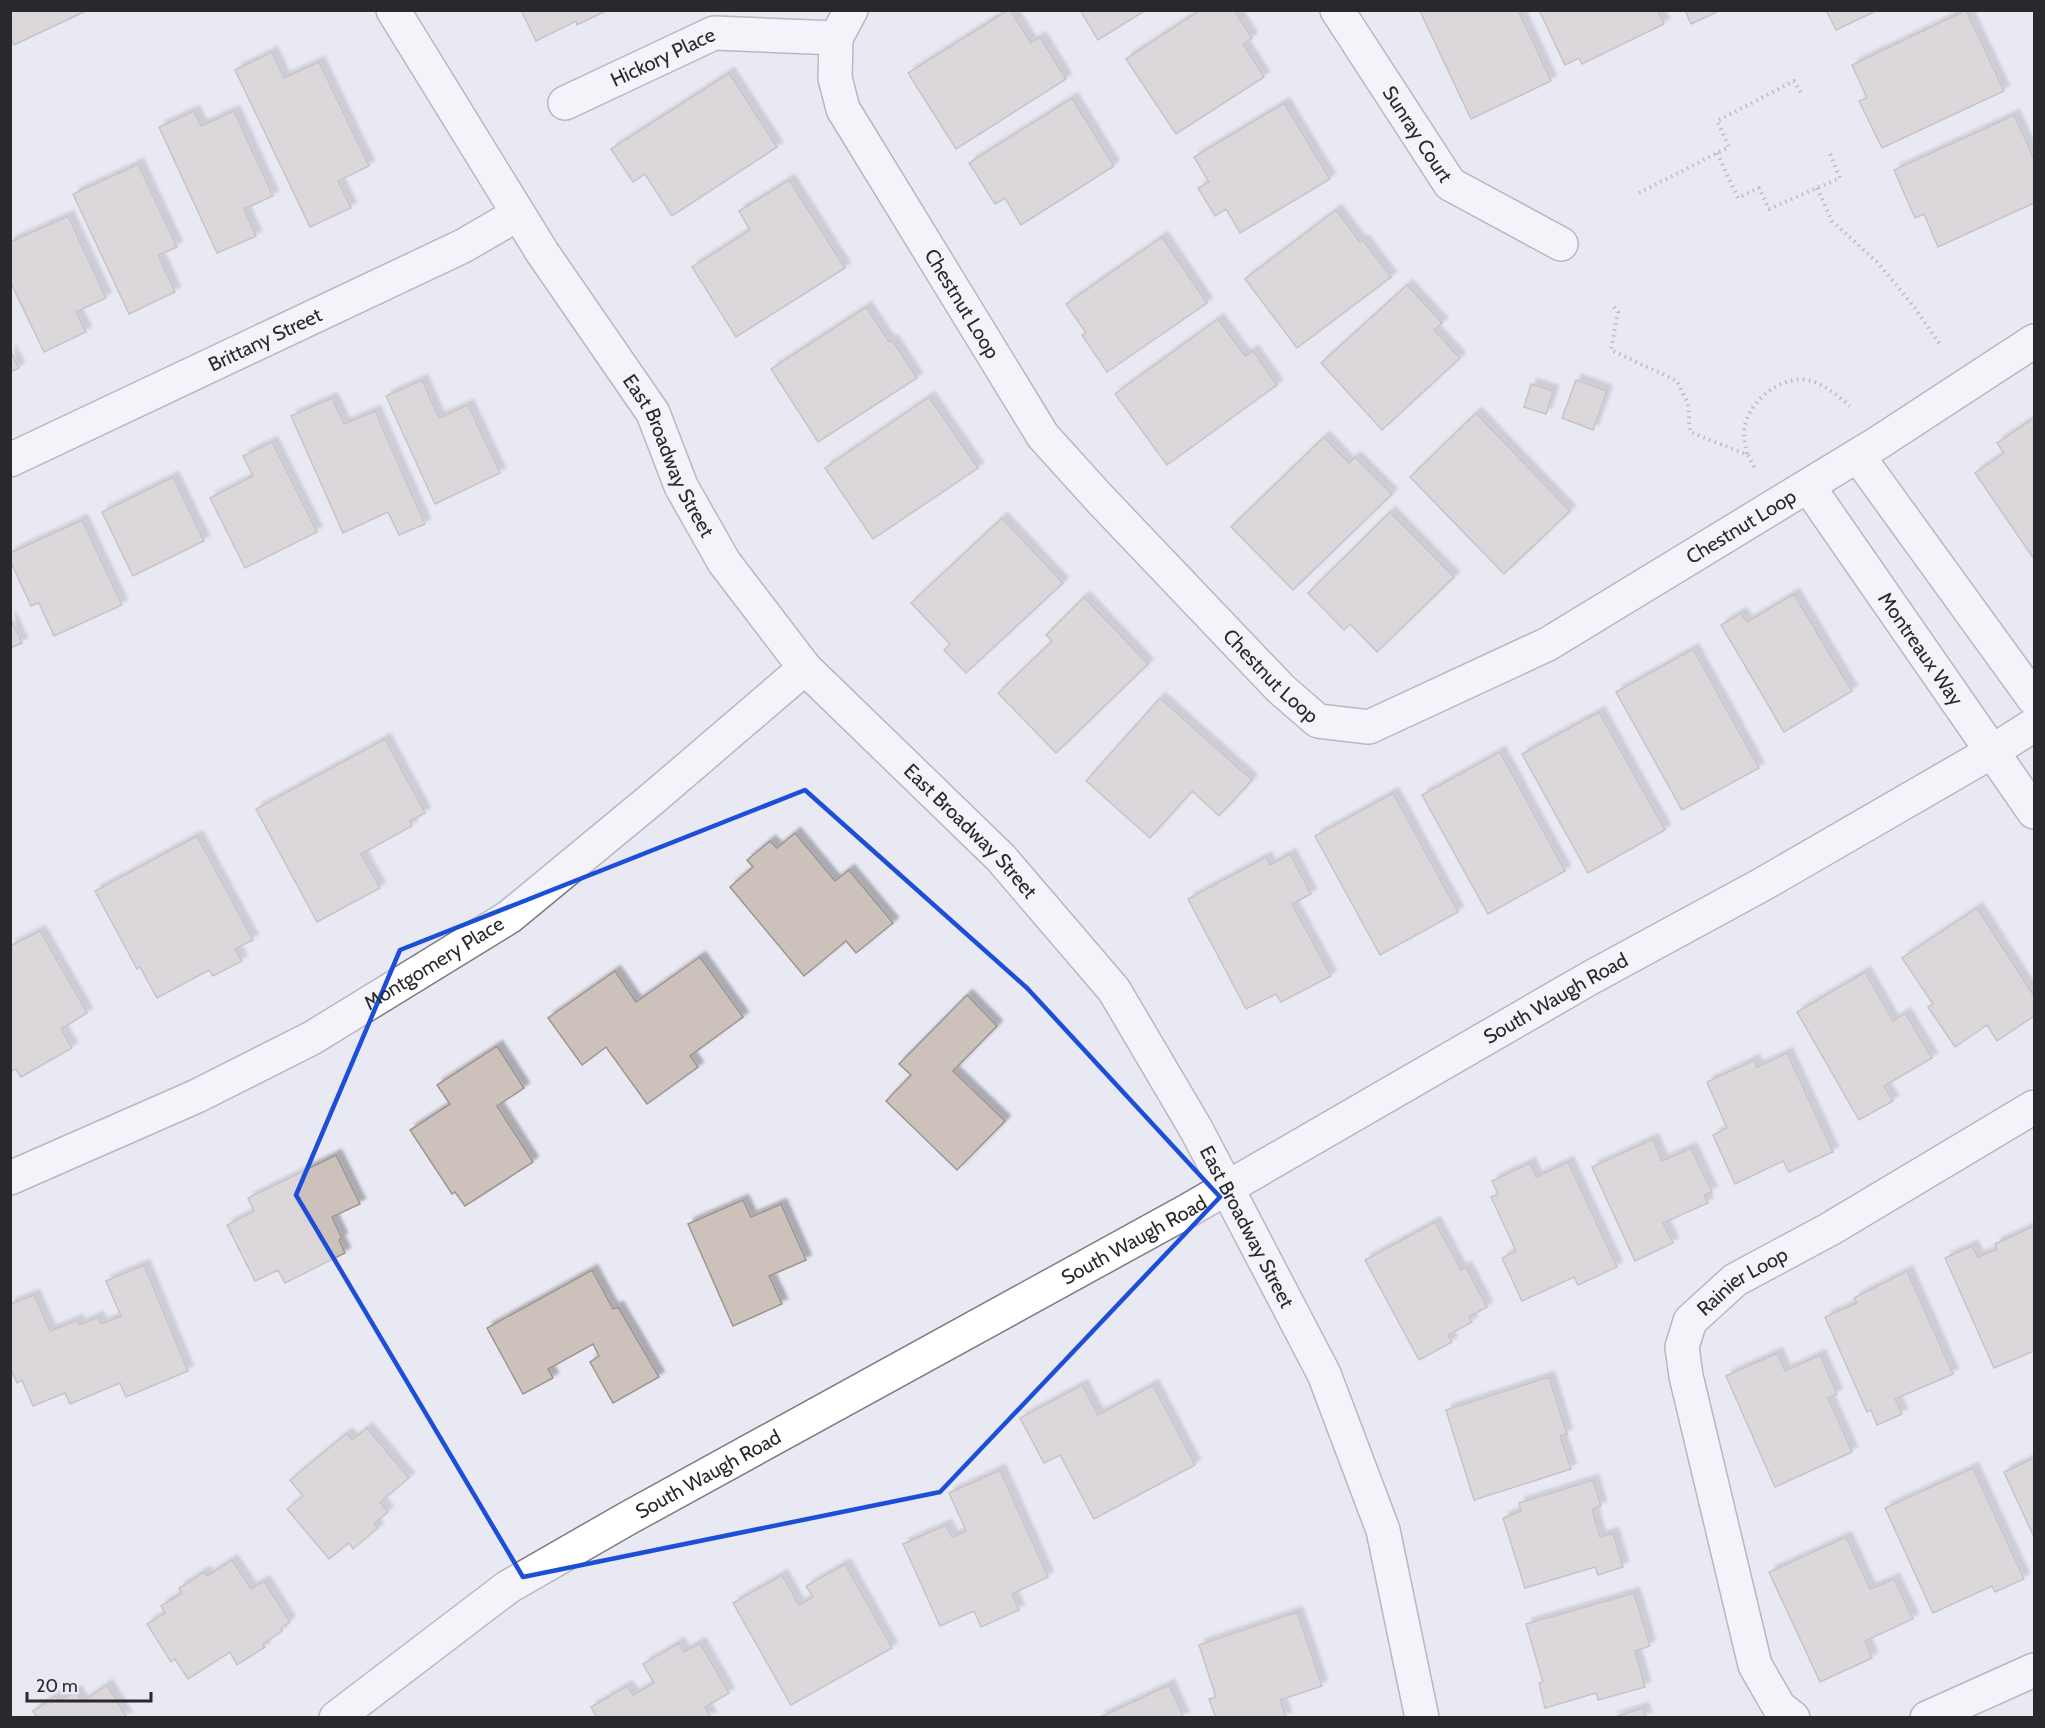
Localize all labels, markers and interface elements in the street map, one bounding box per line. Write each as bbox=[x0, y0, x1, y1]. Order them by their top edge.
street label: Hickory Place bbox=[607, 22, 719, 92]
street label: Sunray Court bbox=[1378, 82, 1458, 187]
street label: Chestnut Loop bbox=[919, 244, 1005, 363]
street label: Brittany Street bbox=[204, 302, 326, 377]
street label: East Broadway Street bbox=[618, 370, 720, 542]
street label: Chestnut Loop bbox=[1682, 484, 1800, 569]
street label: Montreaux Way bbox=[1873, 587, 1968, 710]
street label: Chestnut Loop bbox=[1218, 624, 1323, 728]
street label: East Broadway Street bbox=[899, 759, 1042, 903]
street label: Montgomery Place bbox=[360, 911, 508, 1015]
street label: South Waugh Road bbox=[1479, 948, 1632, 1049]
street label: East Broadway Street bbox=[1195, 1142, 1299, 1312]
street label: South Waugh Road bbox=[1057, 1190, 1211, 1290]
street label: Rainier Loop bbox=[1692, 1242, 1792, 1321]
street label: South Waugh Road bbox=[631, 1425, 785, 1524]
scale bar bbox=[27, 1665, 152, 1703]
text: 20 m bbox=[36, 1675, 78, 1697]

